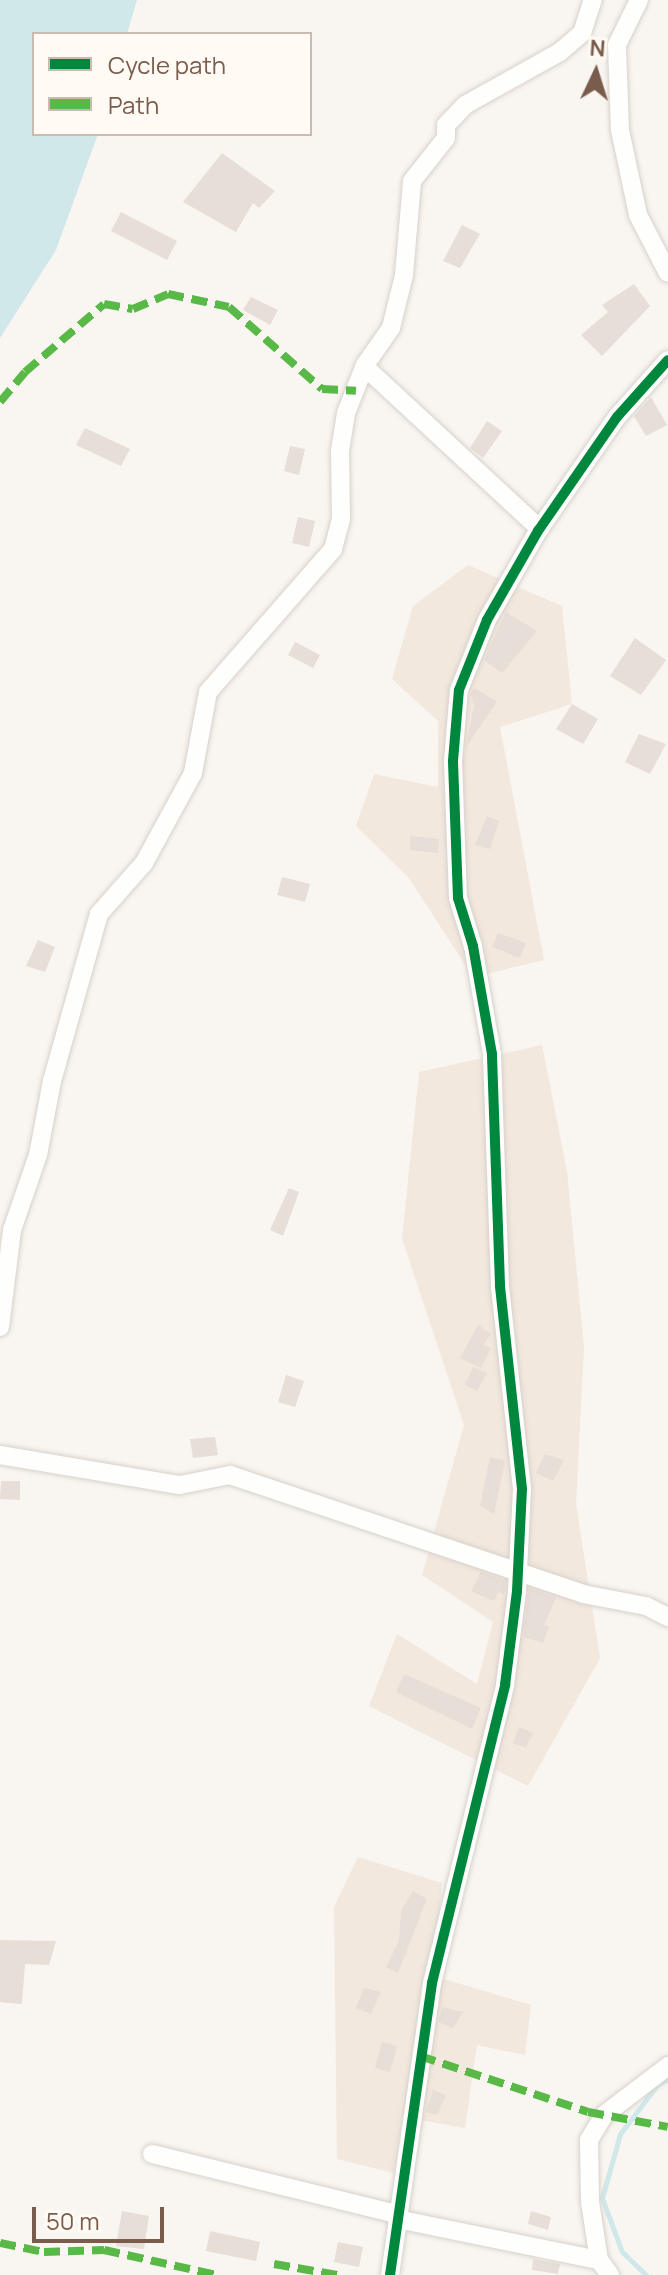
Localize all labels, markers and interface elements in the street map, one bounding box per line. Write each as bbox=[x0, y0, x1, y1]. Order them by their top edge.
legend bbox=[32, 32, 312, 136]
north arrow bbox=[556, 32, 636, 112]
text: N bbox=[589, 33, 607, 64]
text: Cycle path bbox=[108, 48, 226, 81]
text: Path bbox=[108, 88, 159, 121]
scale bar bbox=[36, 2191, 168, 2241]
text: 50 m bbox=[46, 2204, 100, 2237]

